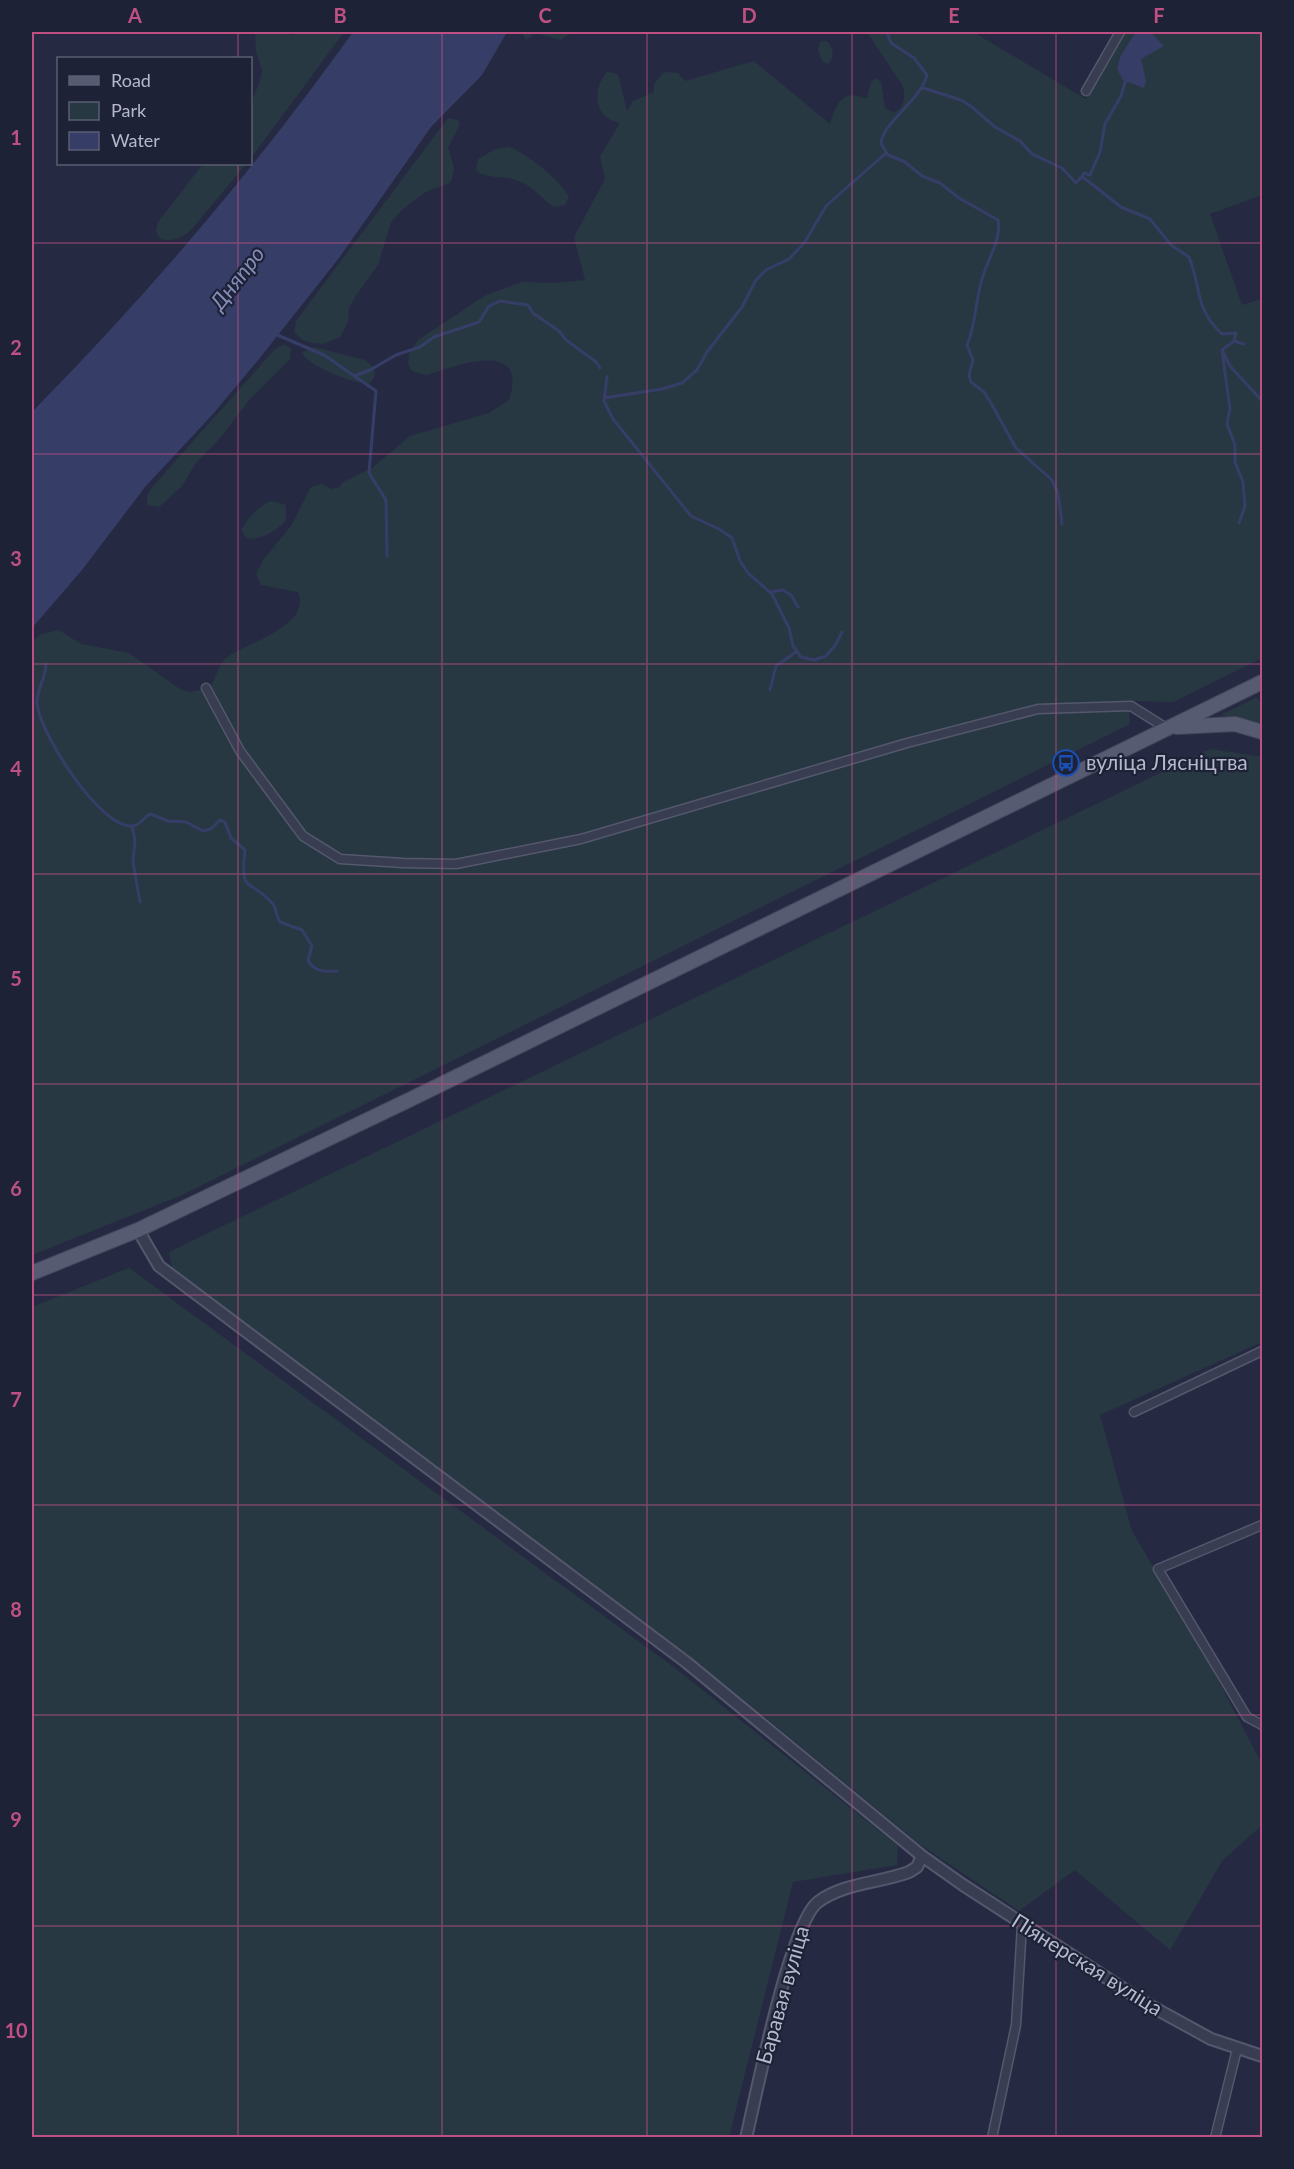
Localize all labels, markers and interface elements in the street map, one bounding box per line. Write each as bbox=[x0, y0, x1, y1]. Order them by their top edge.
text: A bbox=[127, 3, 142, 27]
text: B bbox=[333, 3, 347, 27]
text: C bbox=[538, 3, 552, 27]
text: D bbox=[741, 3, 757, 27]
text: E bbox=[948, 3, 960, 27]
text: F bbox=[1153, 3, 1165, 27]
legend bbox=[57, 57, 252, 165]
text: Road bbox=[111, 69, 151, 91]
text: Park bbox=[111, 99, 147, 121]
text: 1 bbox=[10, 125, 22, 149]
text: Water bbox=[111, 129, 160, 151]
water label: Дняпро bbox=[202, 241, 270, 316]
text: 2 bbox=[10, 335, 22, 359]
text: 3 bbox=[10, 546, 22, 570]
bus stop icon: вуліца Лясніцтва bbox=[1051, 748, 1081, 778]
place label: вуліца Лясніцтва bbox=[1086, 749, 1248, 774]
text: 4 bbox=[10, 756, 22, 780]
text: 5 bbox=[10, 966, 22, 990]
text: 6 bbox=[10, 1176, 22, 1200]
text: 7 bbox=[10, 1387, 22, 1411]
text: 8 bbox=[10, 1597, 22, 1621]
text: 9 bbox=[10, 1807, 22, 1831]
street label: Піянерская вуліца bbox=[1008, 1907, 1168, 2020]
street label: Баравая вуліца bbox=[750, 1923, 813, 2067]
text: 10 bbox=[4, 2018, 28, 2042]

